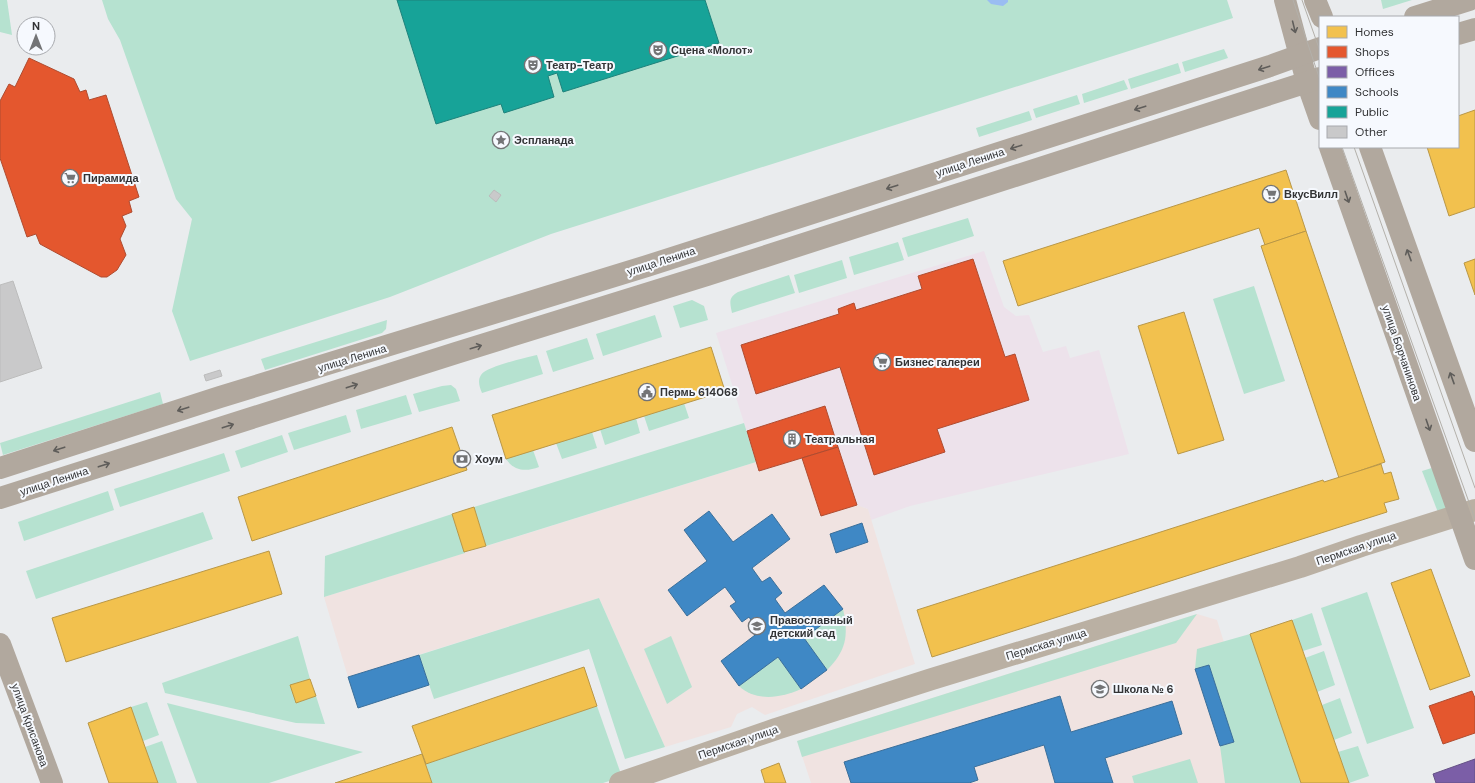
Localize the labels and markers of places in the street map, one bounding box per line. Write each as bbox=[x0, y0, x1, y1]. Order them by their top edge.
theatre icon: Сцена «Молот» bbox=[648, 40, 668, 60]
place label: Сцена «Молот» bbox=[671, 43, 753, 57]
theatre icon: Театр-Театр bbox=[523, 55, 543, 75]
place label: Театр-Театр bbox=[546, 58, 614, 72]
place icon: Эспланада bbox=[491, 130, 511, 150]
place label: Эспланада bbox=[514, 133, 574, 147]
supermarket icon: Пирамида bbox=[60, 168, 80, 188]
place label: Пирамида bbox=[83, 171, 139, 185]
supermarket icon: ВкусВилл bbox=[1261, 184, 1281, 204]
place label: ВкусВилл bbox=[1284, 187, 1338, 201]
supermarket icon: Бизнес галереи bbox=[872, 352, 892, 372]
place label: Бизнес галереи bbox=[895, 355, 980, 369]
public building icon: Пермь 614068 bbox=[637, 382, 657, 402]
place label: Пермь 614068 bbox=[660, 385, 738, 399]
building icon: Театральная bbox=[782, 429, 802, 449]
place label: Театральная bbox=[805, 432, 875, 446]
bank icon: Хоум bbox=[452, 449, 472, 469]
place label: Хоум bbox=[475, 452, 503, 466]
place label: Православный детский сад bbox=[770, 613, 853, 640]
school or university icon: Православный детский сад bbox=[747, 616, 767, 636]
school or university icon: Школа № 6 bbox=[1090, 679, 1110, 699]
place label: Школа № 6 bbox=[1113, 682, 1173, 696]

